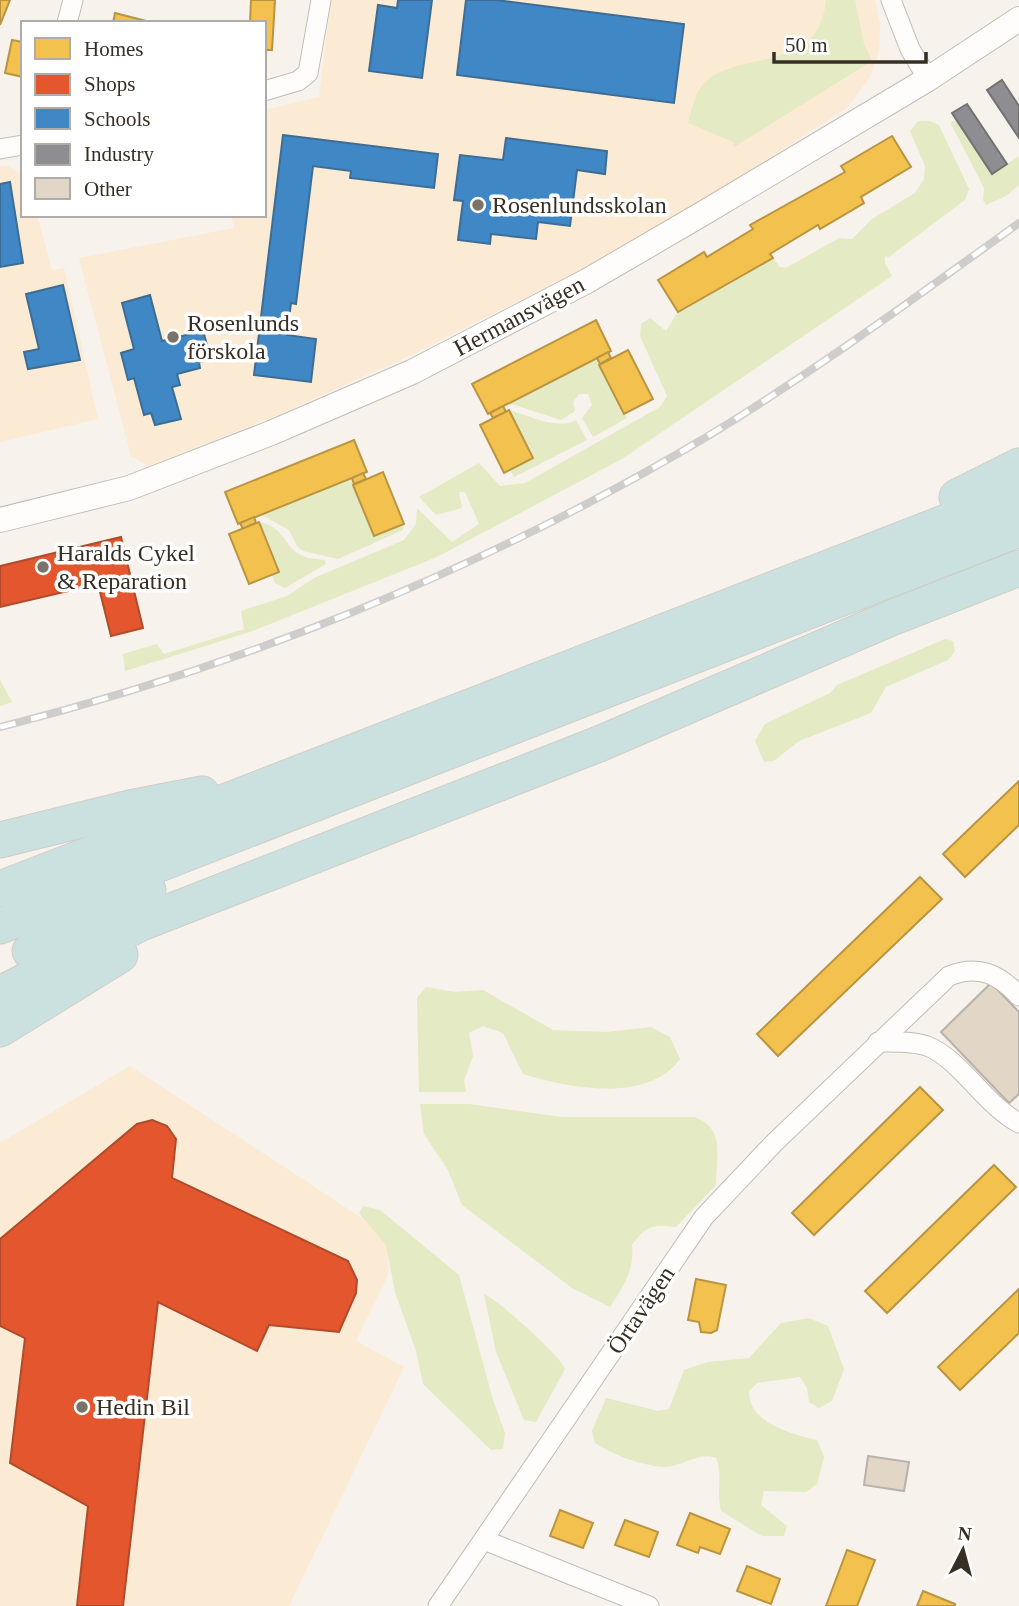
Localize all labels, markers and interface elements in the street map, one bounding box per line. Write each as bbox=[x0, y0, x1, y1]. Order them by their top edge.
legend bbox=[21, 21, 266, 217]
scale bar bbox=[774, 21, 926, 65]
text: 50 m bbox=[785, 33, 828, 57]
text: Homes bbox=[84, 37, 144, 61]
text: Shops bbox=[84, 72, 135, 96]
text: Schools bbox=[84, 107, 151, 131]
text: Industry bbox=[84, 142, 154, 166]
text: Other bbox=[84, 177, 132, 201]
place label: Rosenlundsskolan bbox=[492, 192, 667, 218]
marker: Rosenlundsskolan bbox=[470, 197, 486, 213]
street label: Hermansvägen bbox=[449, 271, 589, 361]
place label: Rosenlunds förskola bbox=[187, 310, 299, 364]
marker: Rosenlunds förskola bbox=[165, 329, 181, 345]
place label: Haralds Cykel & Reparation bbox=[57, 540, 195, 594]
marker: Haralds Cykel & Reparation bbox=[35, 559, 51, 575]
street label: Örtavägen bbox=[602, 1261, 680, 1359]
place label: Hedin Bil bbox=[96, 1394, 190, 1420]
marker: Hedin Bil bbox=[74, 1399, 90, 1415]
north arrow bbox=[928, 1515, 998, 1585]
text: N bbox=[957, 1522, 973, 1545]

